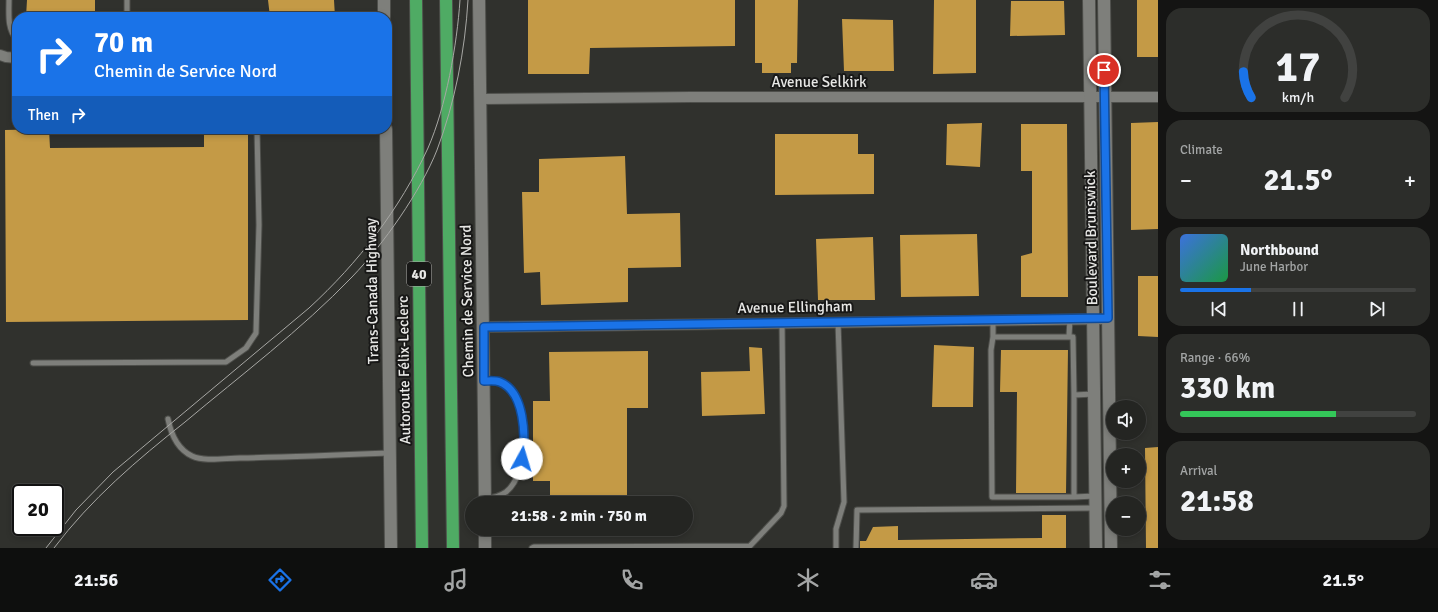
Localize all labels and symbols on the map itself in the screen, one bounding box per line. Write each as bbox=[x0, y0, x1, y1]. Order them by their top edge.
pin bbox=[1087, 53, 1121, 87]
street label: Avenue Selkirk bbox=[772, 73, 867, 91]
street label: Boulevard Brunswick bbox=[1081, 170, 1101, 306]
street label: Trans-Canada Highway bbox=[362, 218, 382, 364]
street label: Chemin de Service Nord bbox=[457, 225, 477, 377]
road number: 40 bbox=[407, 262, 431, 286]
street label: Autoroute Félix-Leclerc bbox=[394, 296, 414, 444]
street label: Avenue Ellingham bbox=[737, 297, 853, 317]
position arrow bbox=[501, 438, 543, 480]
speed limit sign: 20 bbox=[12, 484, 64, 536]

